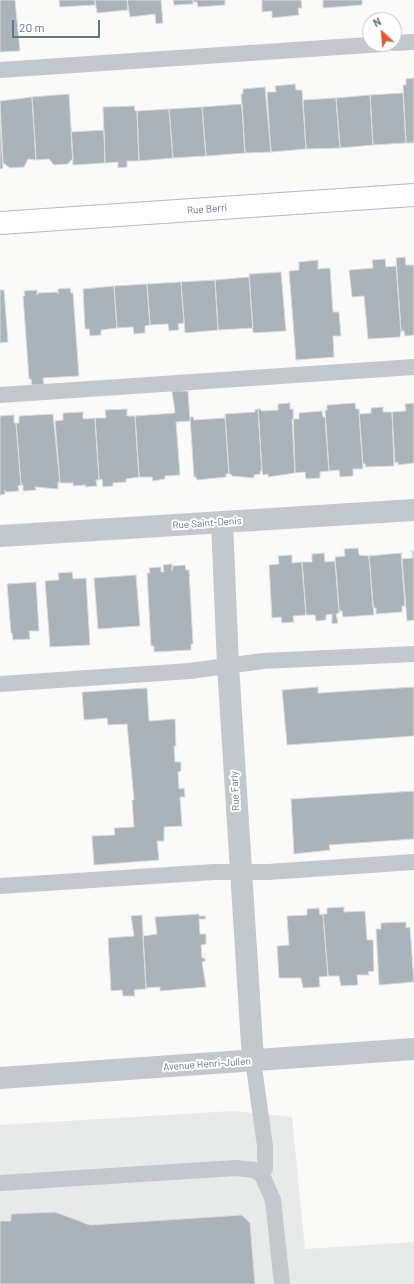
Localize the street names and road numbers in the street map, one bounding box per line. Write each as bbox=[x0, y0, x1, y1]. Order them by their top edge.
street label: Rue Berri bbox=[187, 202, 227, 216]
street label: Rue Saint-Denis bbox=[172, 515, 242, 531]
street label: Rue Farly bbox=[228, 771, 242, 811]
street label: Avenue Henri-Julien bbox=[163, 1055, 251, 1073]

